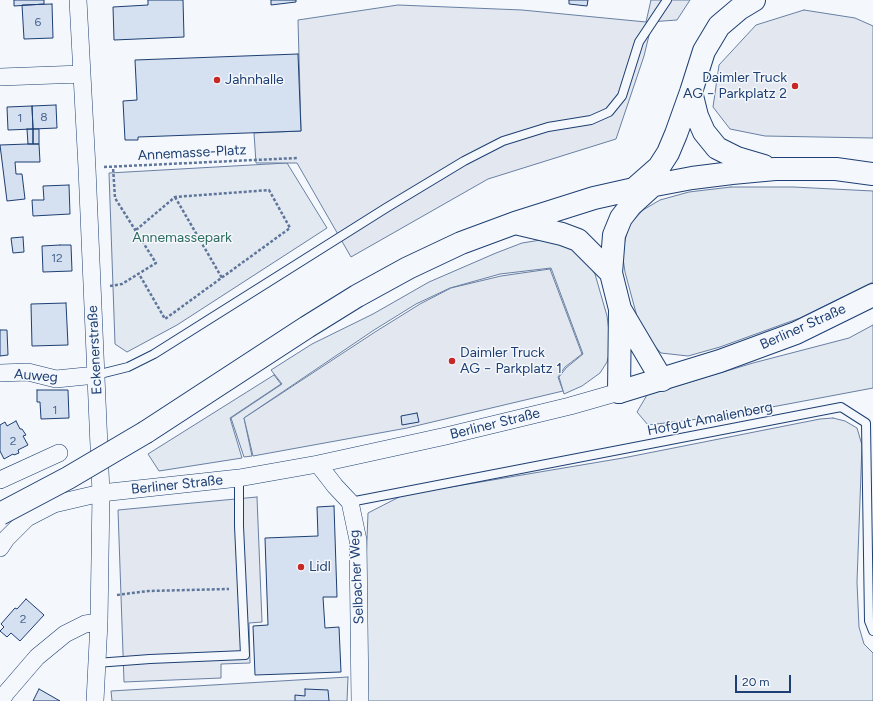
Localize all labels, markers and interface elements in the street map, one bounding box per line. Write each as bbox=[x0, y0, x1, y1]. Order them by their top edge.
house number: 6 bbox=[35, 15, 41, 29]
place label: Daimler Truck AG − Parkplatz 2 bbox=[683, 70, 787, 102]
place label: Jahnhalle bbox=[225, 72, 284, 88]
marker: Jahnhalle bbox=[212, 75, 222, 85]
marker: Daimler Truck AG − Parkplatz 2 bbox=[790, 81, 800, 91]
house number: 8 bbox=[40, 110, 48, 124]
house number: 1 bbox=[18, 111, 22, 125]
street label: Annemasse-Platz bbox=[137, 142, 247, 164]
park label: Annemassepark bbox=[132, 230, 232, 246]
house number: 12 bbox=[51, 251, 63, 265]
street label: Berliner Straße bbox=[757, 301, 849, 353]
street label: Eckenerstraße bbox=[84, 305, 106, 395]
place label: Daimler Truck AG − Parkplatz 1 bbox=[460, 345, 562, 378]
marker: Daimler Truck AG − Parkplatz 1 bbox=[447, 356, 457, 366]
street label: Auweg bbox=[13, 366, 59, 386]
street label: Hofgut Amalienberg bbox=[646, 399, 774, 439]
house number: 1 bbox=[53, 403, 57, 417]
street label: Berliner Straße bbox=[448, 405, 542, 443]
house number: 2 bbox=[10, 434, 16, 448]
street label: Berliner Straße bbox=[130, 472, 224, 498]
street label: Selbacher Weg bbox=[346, 529, 368, 625]
place label: Lidl bbox=[309, 559, 331, 575]
marker: Lidl bbox=[296, 562, 306, 572]
house number: 2 bbox=[20, 612, 26, 626]
scale bar bbox=[737, 667, 793, 693]
text: 20 m bbox=[742, 675, 770, 689]

